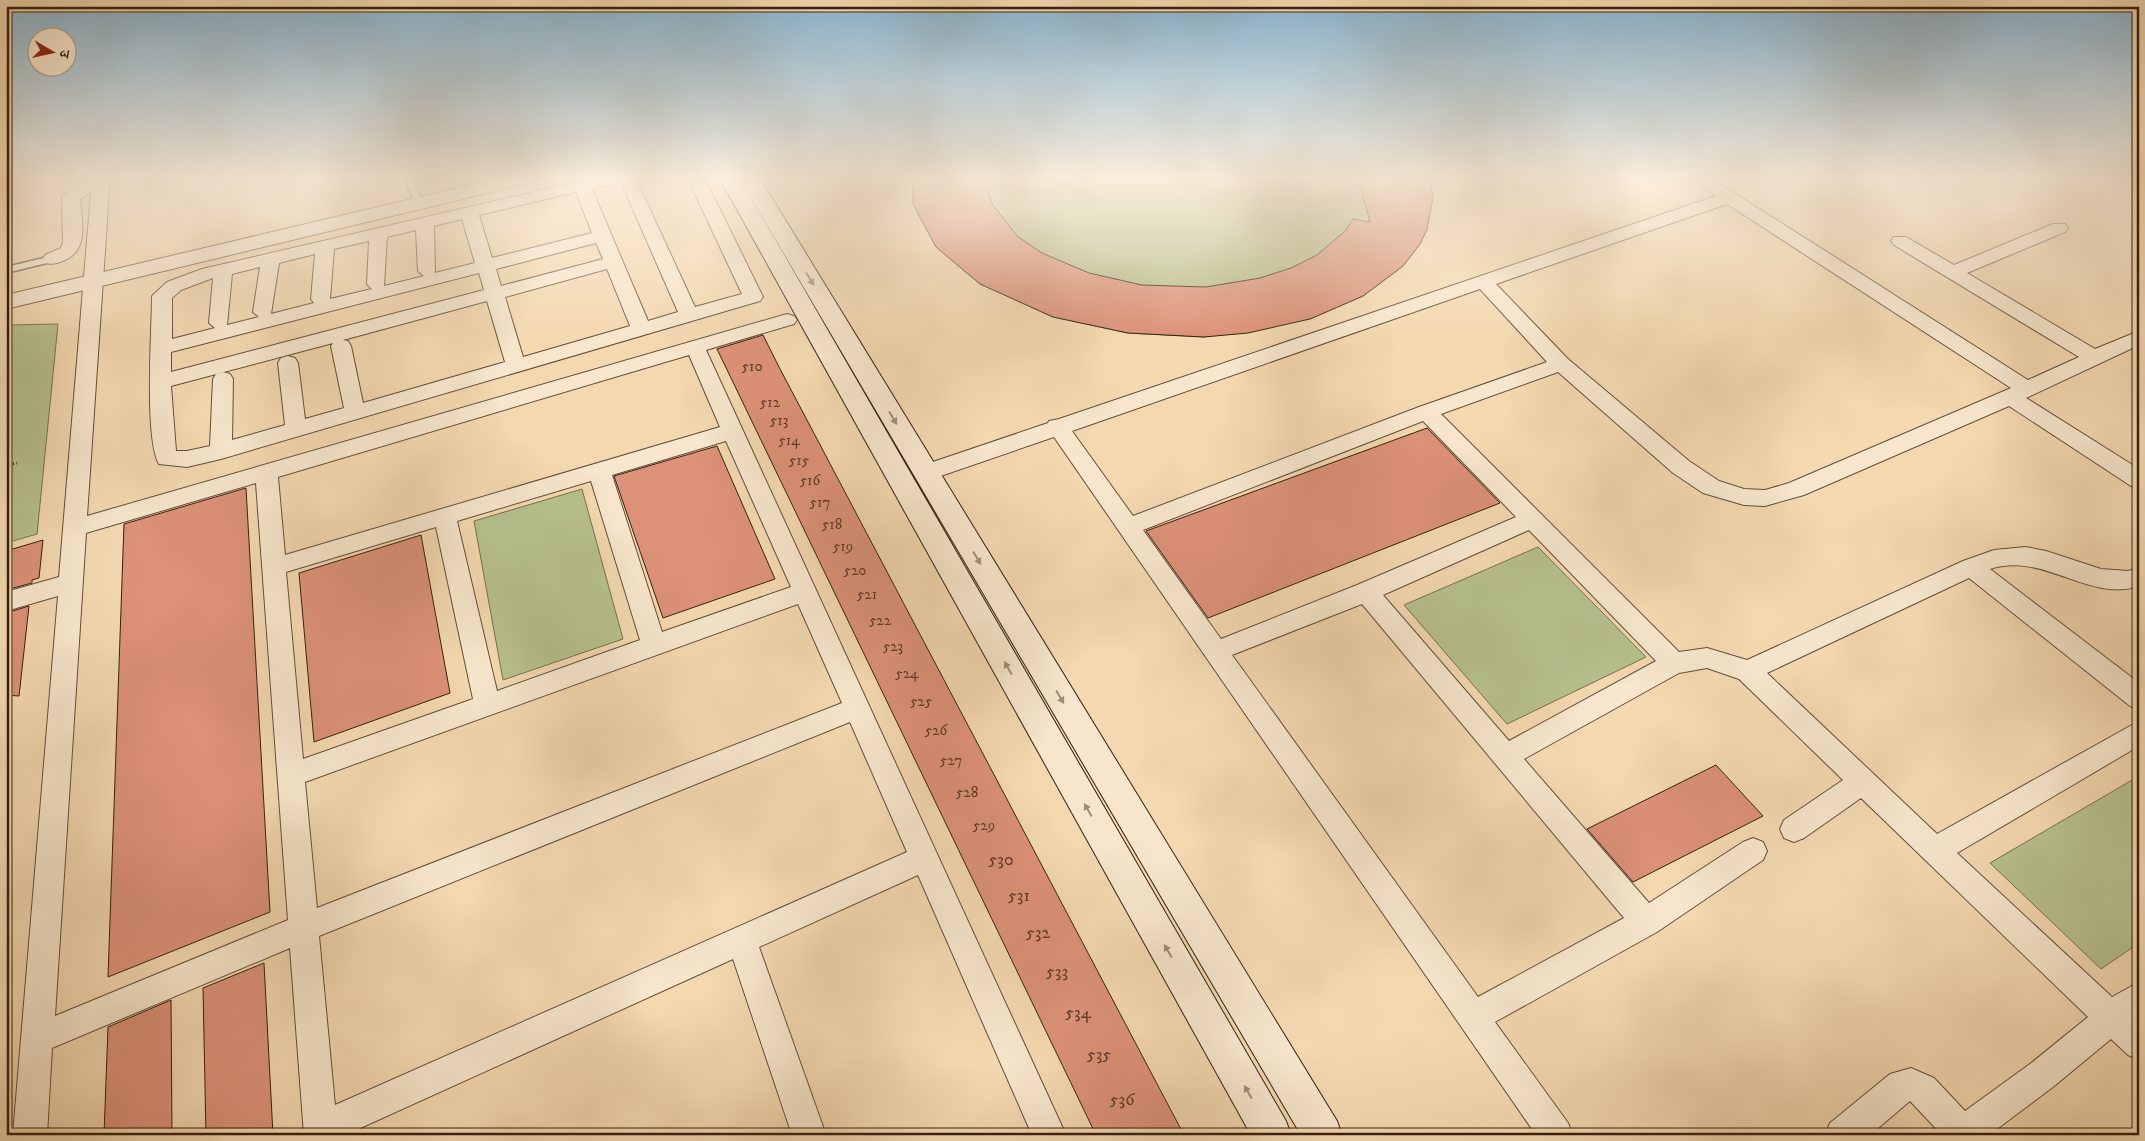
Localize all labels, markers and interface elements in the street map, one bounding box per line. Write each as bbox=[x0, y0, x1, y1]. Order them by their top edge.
north arrow bbox=[28, 28, 78, 78]
text: उ bbox=[54, 48, 73, 60]
one-way arrow bbox=[805, 272, 814, 285]
house number: 510 bbox=[742, 357, 762, 376]
house number: 512 bbox=[760, 393, 781, 412]
house number: 513 bbox=[770, 411, 788, 430]
one-way arrow bbox=[889, 412, 898, 425]
house number: 514 bbox=[778, 431, 800, 450]
house number: 515 bbox=[789, 451, 810, 470]
house number: 516 bbox=[800, 471, 822, 490]
house number: 517 bbox=[810, 493, 831, 512]
house number: 518 bbox=[822, 515, 842, 534]
house number: 519 bbox=[833, 537, 853, 556]
one-way arrow bbox=[972, 551, 981, 564]
house number: 520 bbox=[844, 561, 866, 580]
house number: 521 bbox=[857, 585, 877, 604]
house number: 522 bbox=[869, 611, 892, 630]
house number: 523 bbox=[883, 637, 903, 656]
one-way arrow bbox=[1003, 662, 1012, 675]
house number: 524 bbox=[895, 664, 919, 683]
one-way arrow bbox=[1056, 690, 1065, 704]
house number: 525 bbox=[910, 692, 933, 711]
house number: 526 bbox=[925, 721, 949, 740]
house number: 527 bbox=[940, 751, 962, 770]
house number: 528 bbox=[956, 783, 978, 802]
one-way arrow bbox=[1084, 802, 1092, 817]
house number: 529 bbox=[973, 816, 995, 835]
house number: 530 bbox=[988, 849, 1014, 871]
house number: 531 bbox=[1008, 885, 1030, 907]
house number: 532 bbox=[1026, 922, 1050, 944]
one-way arrow bbox=[1164, 944, 1172, 958]
house number: 533 bbox=[1046, 961, 1068, 983]
house number: 534 bbox=[1065, 1002, 1092, 1024]
house number: 535 bbox=[1087, 1044, 1111, 1066]
one-way arrow bbox=[1244, 1085, 1252, 1100]
house number: 536 bbox=[1109, 1089, 1135, 1111]

